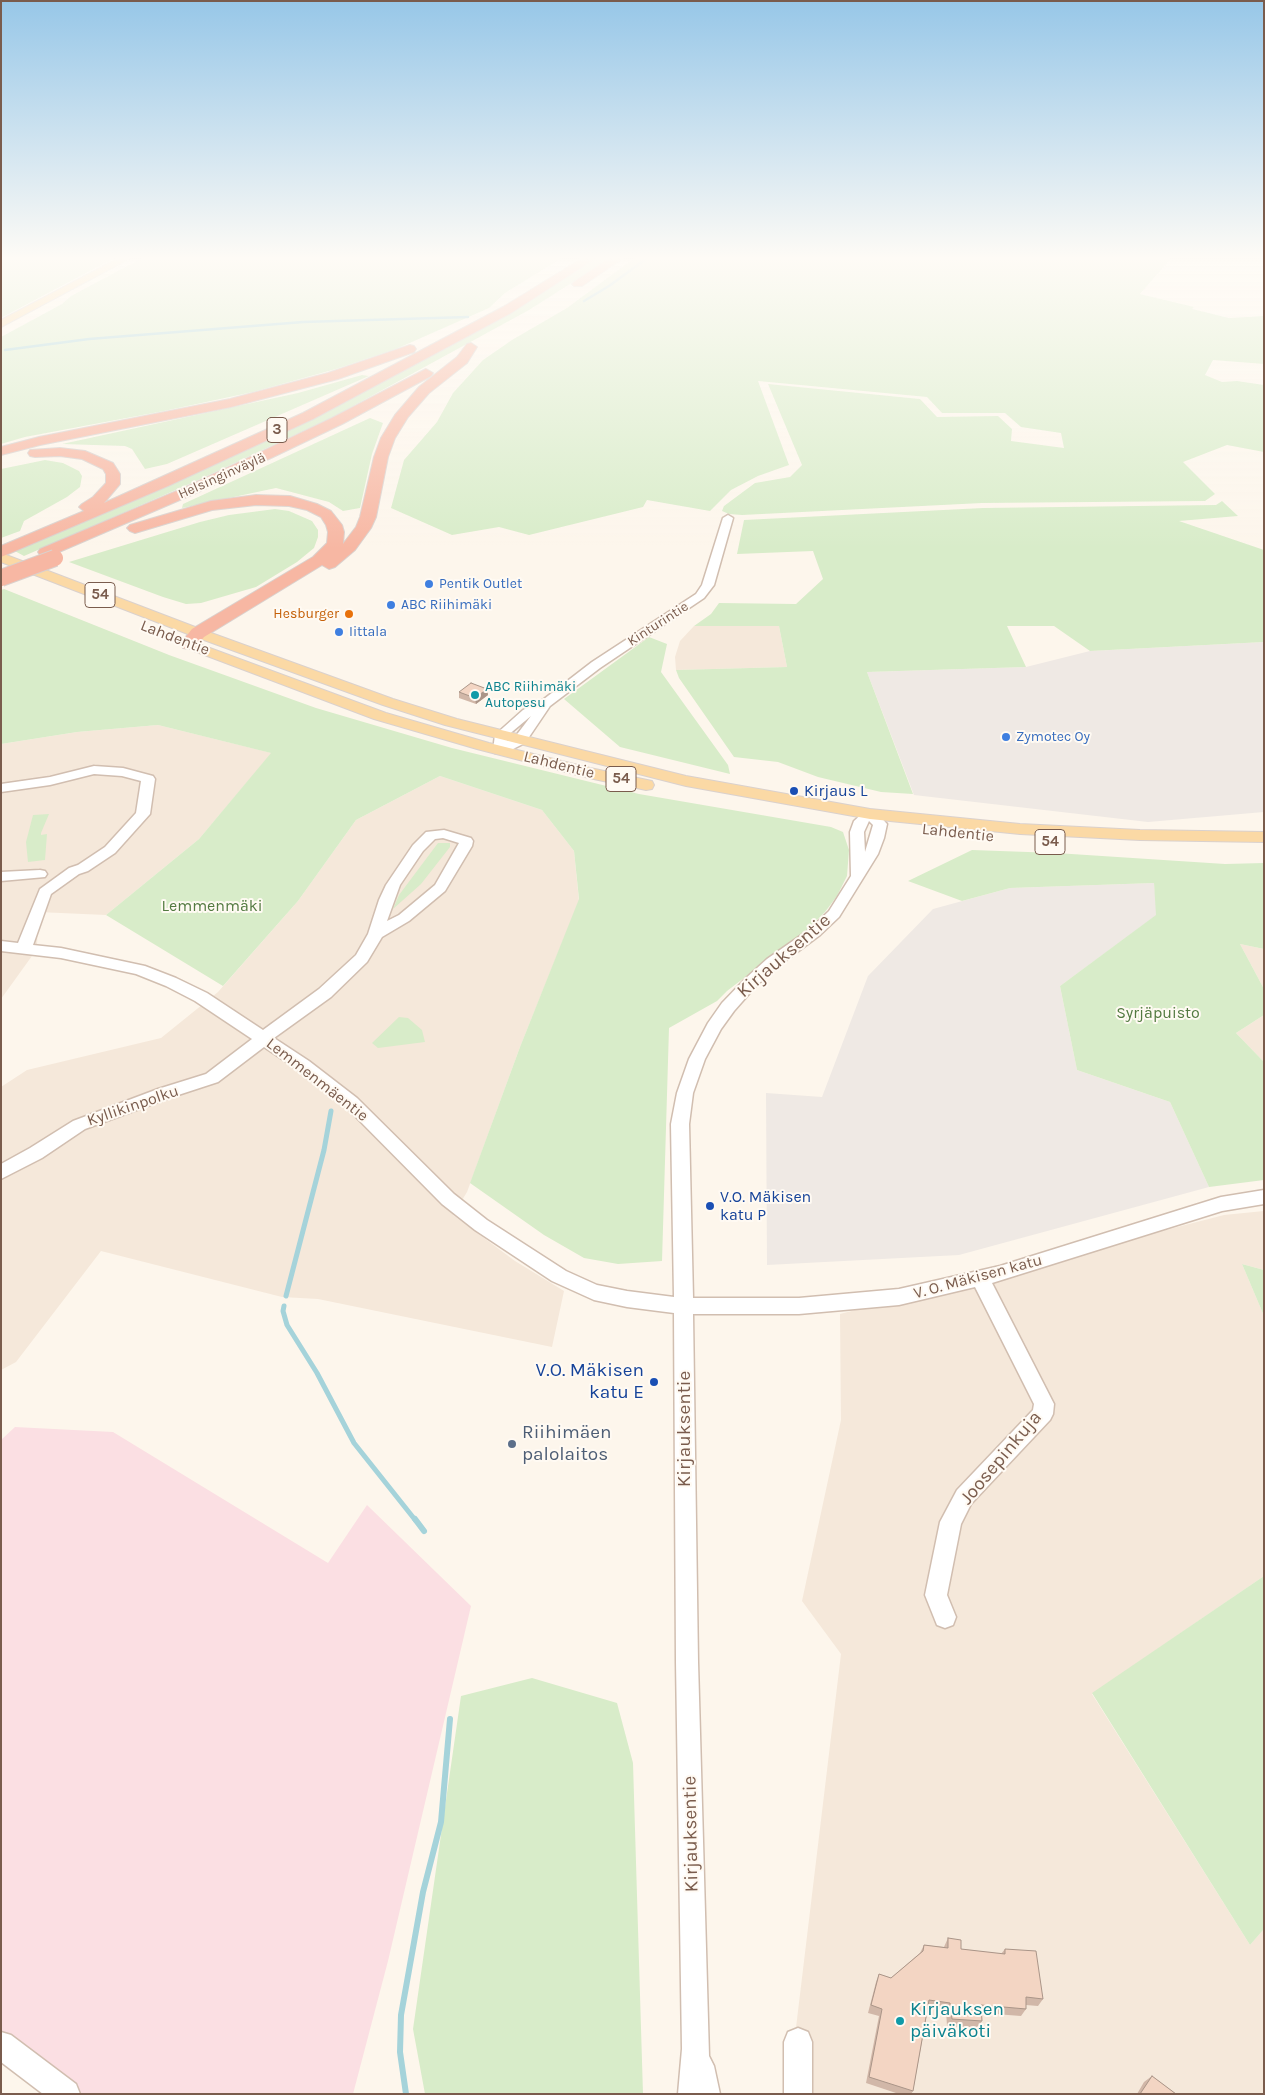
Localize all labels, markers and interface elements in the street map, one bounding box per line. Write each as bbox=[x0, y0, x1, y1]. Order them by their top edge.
road number: 3 bbox=[267, 418, 287, 442]
street label: Helsinginväylä bbox=[176, 449, 268, 503]
place label: Pentik Outlet bbox=[439, 576, 522, 592]
marker: Pentik Outlet bbox=[423, 578, 435, 590]
road number: 54 bbox=[85, 582, 115, 608]
place label: ABC Riihimäki bbox=[401, 597, 492, 613]
street label: Kinturintie bbox=[624, 598, 692, 650]
marker: ABC Riihimäki bbox=[385, 599, 397, 611]
place label: Hesburger bbox=[273, 606, 339, 622]
marker: Hesburger bbox=[343, 608, 355, 620]
street label: Lahdentie bbox=[138, 616, 212, 660]
place label: Iittala bbox=[349, 624, 387, 640]
marker: Iittala bbox=[333, 626, 345, 638]
place label: ABC Riihimäki Autopesu bbox=[485, 679, 576, 712]
marker: ABC Riihimäki Autopesu bbox=[469, 689, 481, 701]
place label: Zymotec Oy bbox=[1016, 729, 1090, 745]
marker: Zymotec Oy bbox=[1000, 731, 1012, 743]
street label: Lahdentie bbox=[522, 747, 596, 783]
road number: 54 bbox=[606, 766, 636, 792]
place label: Kirjaus L bbox=[804, 781, 867, 801]
marker: Kirjaus L bbox=[788, 785, 800, 797]
street label: Lahdentie bbox=[921, 820, 995, 846]
road number: 54 bbox=[1035, 830, 1065, 854]
park label: Lemmenmäki bbox=[161, 896, 263, 916]
street label: Kirjauksentie bbox=[733, 909, 835, 1003]
park label: Syrjäpuisto bbox=[1116, 1003, 1200, 1023]
street label: Lemmenmäentie bbox=[262, 1034, 372, 1126]
street label: Kyllikinpolku bbox=[85, 1081, 181, 1131]
place label: V.O. Mäkisen katu P bbox=[720, 1187, 811, 1225]
marker: V.O. Mäkisen katu P bbox=[704, 1200, 716, 1212]
street label: V. O. Mäkisen katu bbox=[912, 1251, 1044, 1303]
place label: V.O. Mäkisen katu E bbox=[536, 1360, 644, 1404]
street label: Kirjauksentie bbox=[674, 1371, 696, 1487]
marker: V.O. Mäkisen katu E bbox=[648, 1376, 660, 1388]
street label: Joosepinkuja bbox=[955, 1407, 1047, 1509]
place label: Riihimäen palolaitos bbox=[522, 1422, 612, 1466]
marker: Riihimäen palolaitos bbox=[506, 1438, 518, 1450]
street label: Kirjauksentie bbox=[679, 1776, 703, 1892]
place label: Kirjauksen päiväkoti bbox=[910, 1999, 1004, 2043]
marker: Kirjauksen päiväkoti bbox=[894, 2015, 906, 2027]

